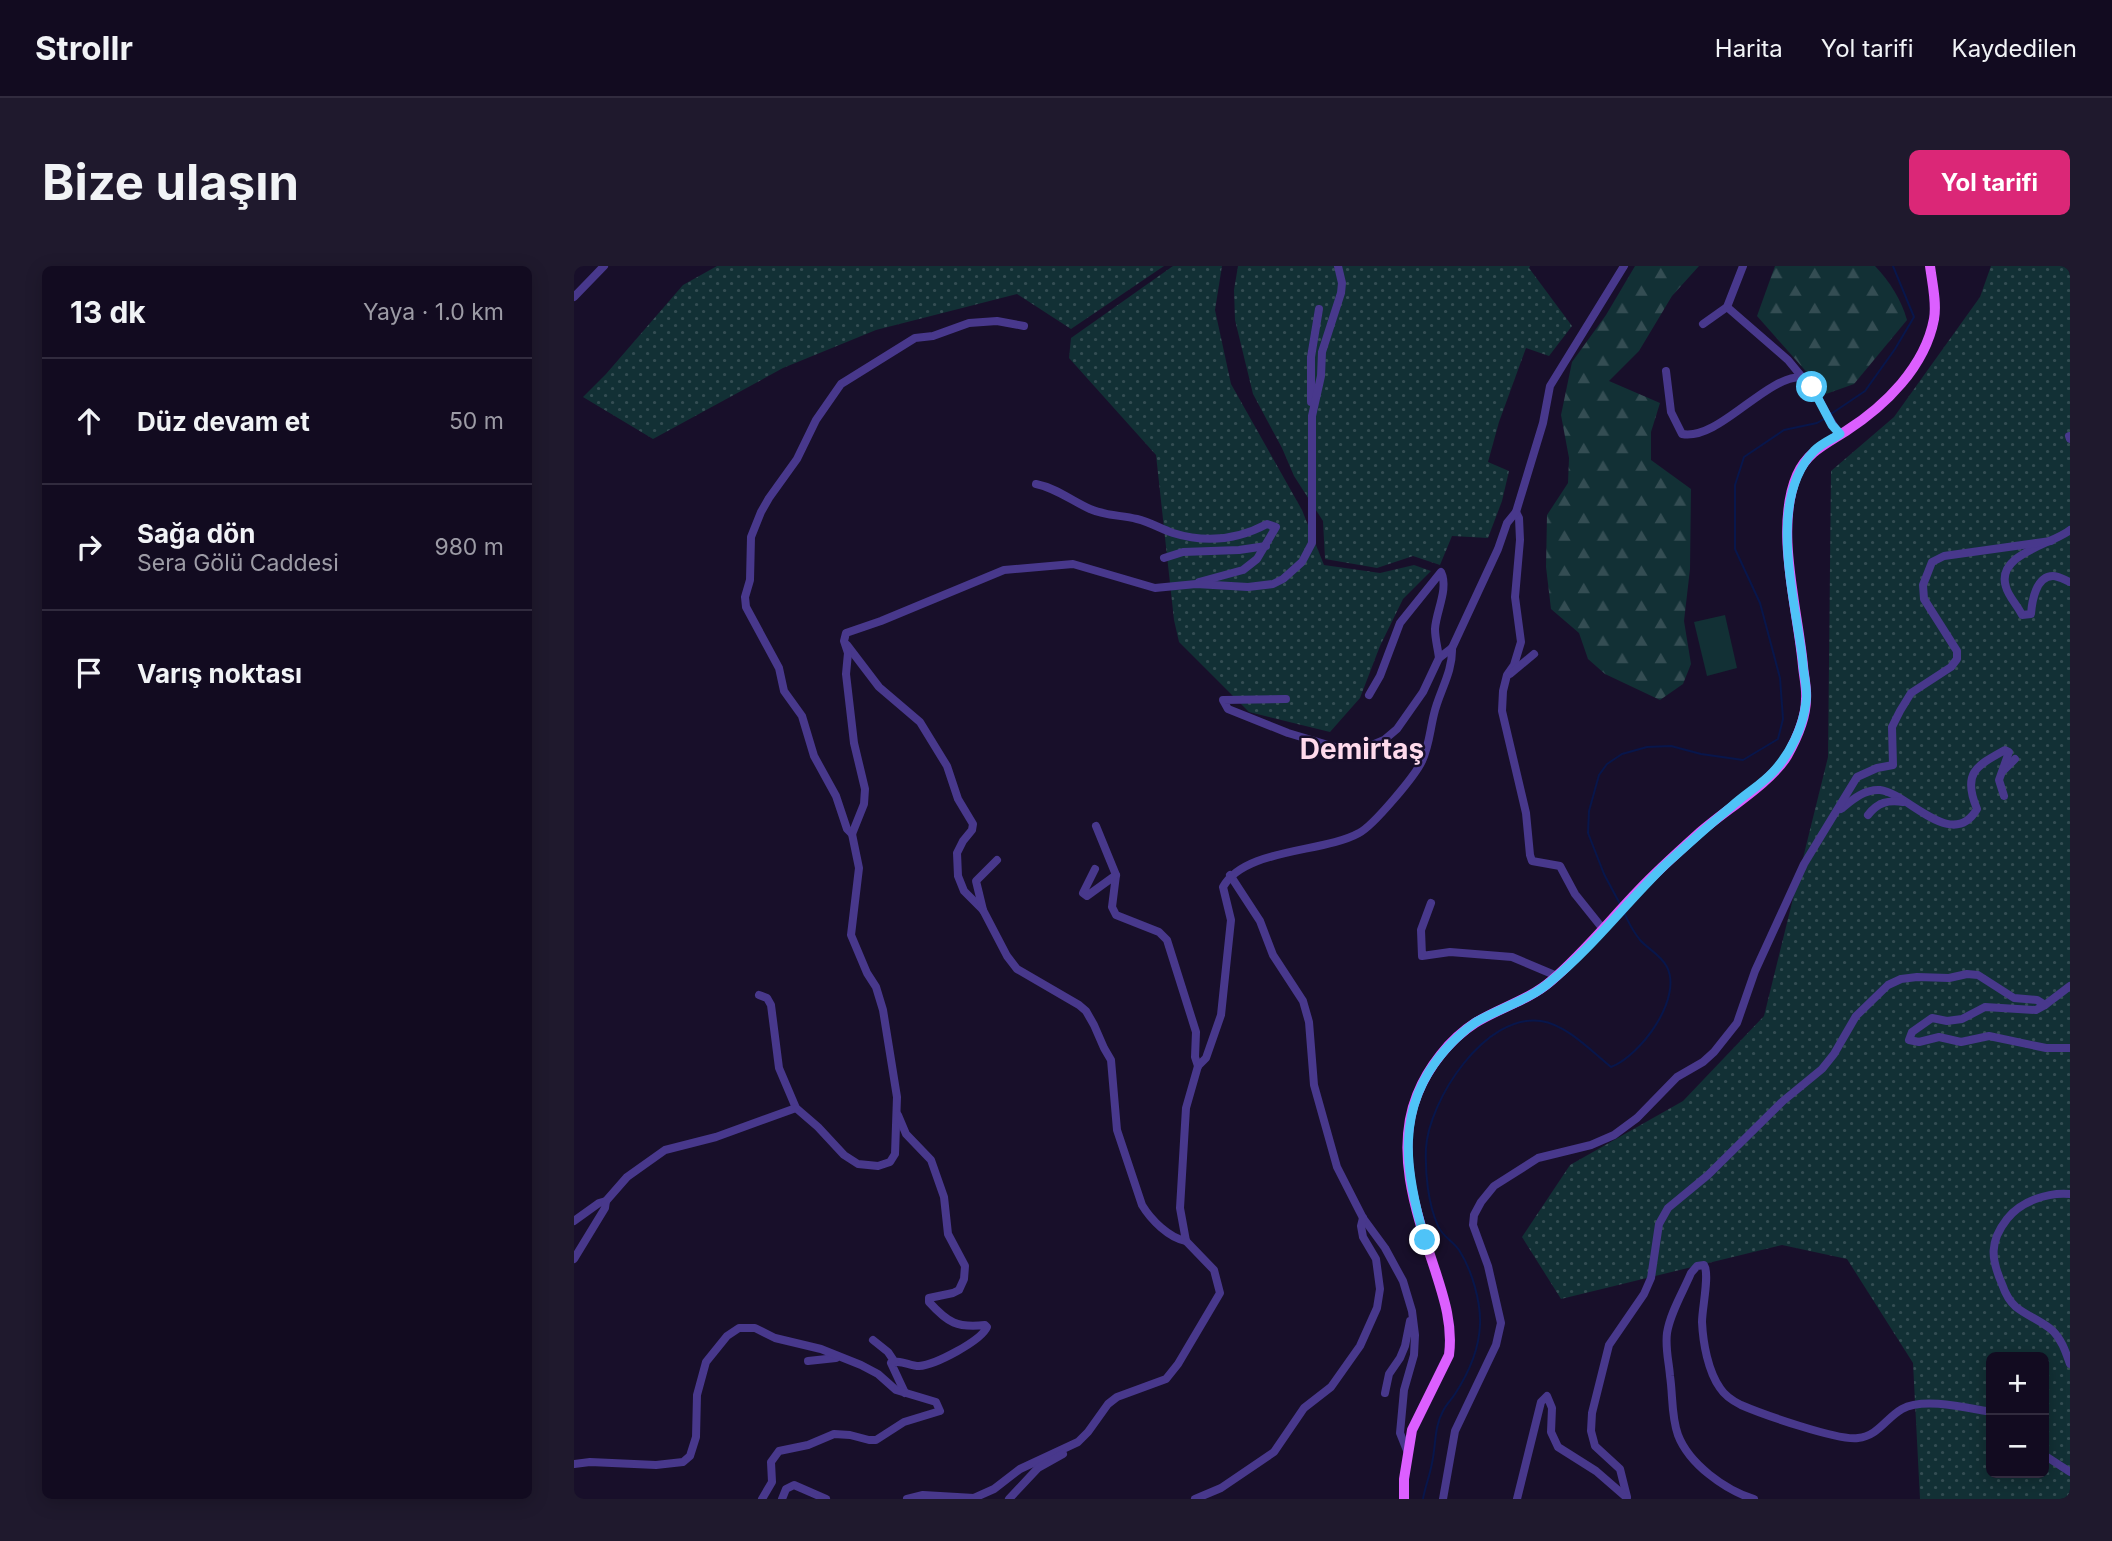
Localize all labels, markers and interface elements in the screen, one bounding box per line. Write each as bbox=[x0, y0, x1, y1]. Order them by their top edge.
text: Strollr bbox=[35, 28, 133, 68]
text: Harita bbox=[1715, 34, 1783, 63]
text: Yol tarifi bbox=[1821, 34, 1914, 63]
text: Kaydedilen bbox=[1952, 34, 2077, 63]
button: Yol tarifi bbox=[1909, 150, 2070, 215]
text: Bize ulaşın bbox=[42, 153, 299, 212]
text: 13 dk bbox=[70, 294, 146, 330]
text: Yaya · 1.0 km bbox=[363, 298, 504, 326]
route start bbox=[1796, 371, 1827, 402]
icon: ahead bbox=[70, 402, 108, 440]
text: Düz devam et bbox=[137, 406, 310, 437]
text: 50 m bbox=[449, 407, 504, 435]
text: Sağa dön bbox=[137, 518, 255, 549]
icon: right bbox=[70, 528, 108, 566]
text: 980 m bbox=[434, 533, 504, 561]
text: Sera Gölü Caddesi bbox=[137, 549, 339, 577]
icon: arrive bbox=[70, 654, 108, 692]
text: Varış noktası bbox=[137, 658, 302, 689]
district label: Demirtaş bbox=[1300, 732, 1424, 766]
route end bbox=[1409, 1224, 1440, 1255]
map controls bbox=[1986, 1352, 2049, 1478]
button: + bbox=[1986, 1352, 2049, 1415]
button: − bbox=[1986, 1415, 2049, 1478]

